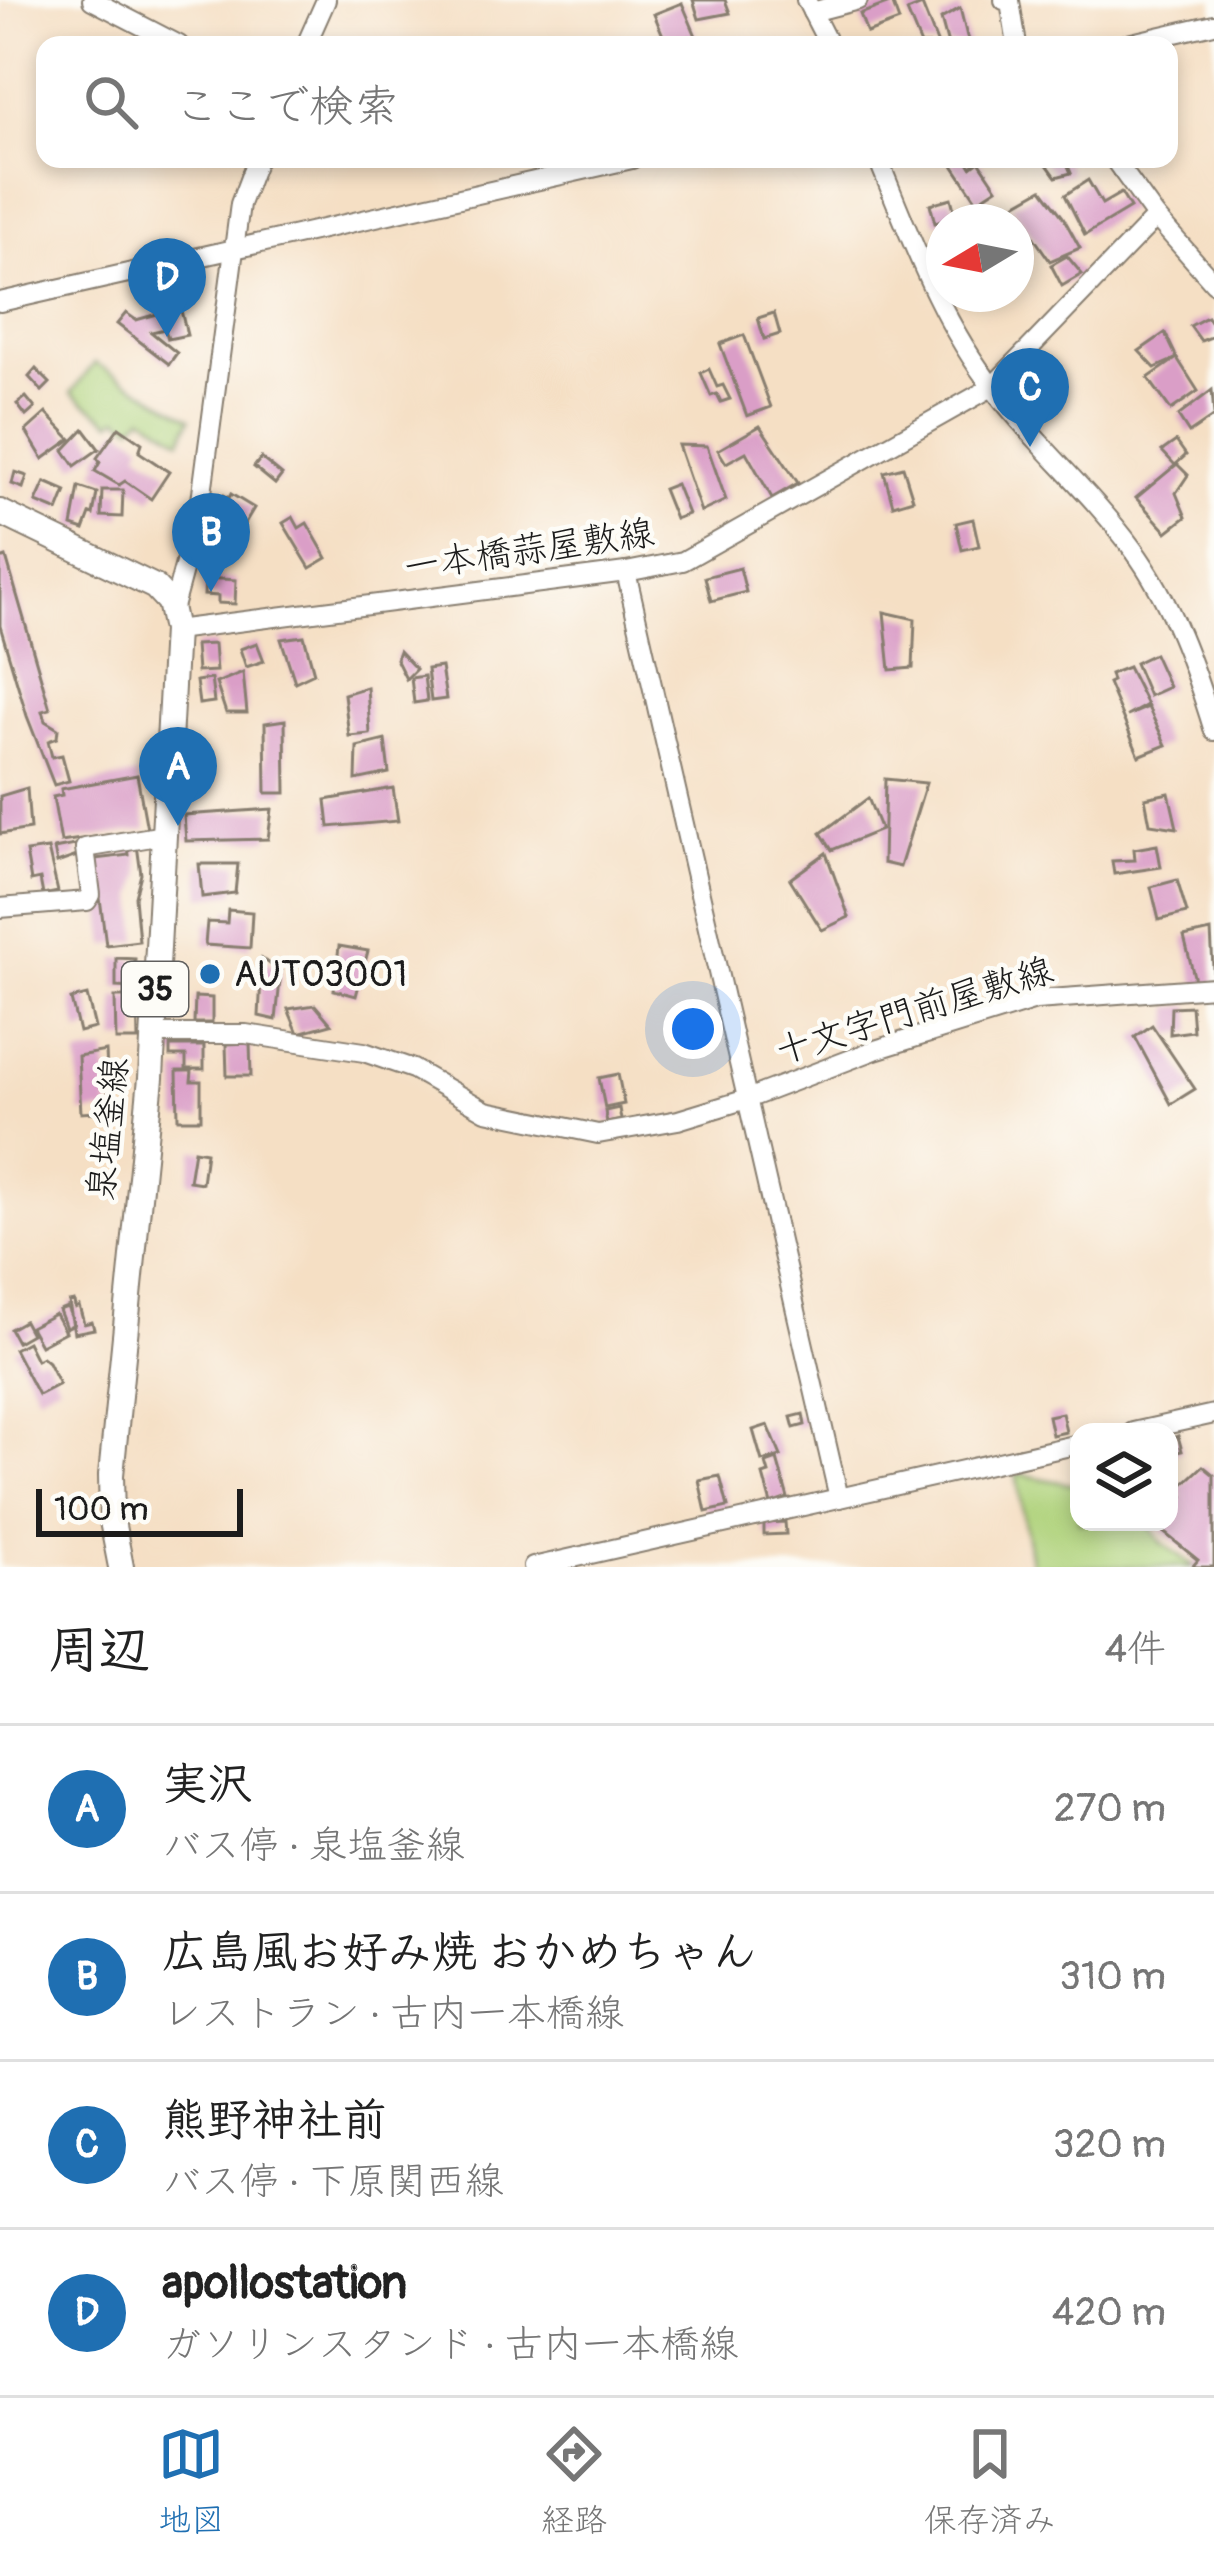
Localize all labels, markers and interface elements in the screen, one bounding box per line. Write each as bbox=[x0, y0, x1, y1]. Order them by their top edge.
search box bbox=[36, 36, 1178, 168]
icon: search bbox=[78, 69, 144, 135]
text: ここで検索 bbox=[174, 79, 399, 135]
north arrow bbox=[926, 204, 1034, 312]
pin: D bbox=[128, 238, 206, 337]
pin: C bbox=[991, 348, 1069, 447]
pin: B bbox=[172, 493, 250, 592]
street label: 一本橋蒜屋敷線 bbox=[401, 510, 657, 590]
pin: A bbox=[139, 727, 217, 826]
street label: 十文字門前屋敷線 bbox=[770, 947, 1058, 1075]
place label: AUTO3001 bbox=[234, 952, 407, 997]
marker: AUTO3001 bbox=[197, 961, 223, 987]
road number: 35 bbox=[122, 962, 188, 1016]
your location bbox=[663, 999, 723, 1059]
street label: 泉塩釜線 bbox=[78, 1055, 138, 1203]
map controls bbox=[1070, 1423, 1178, 1531]
button: layers bbox=[1070, 1423, 1178, 1531]
scale bar bbox=[36, 1483, 243, 1536]
text: 100 m bbox=[54, 1489, 148, 1530]
text: 周辺 bbox=[48, 1619, 150, 1683]
text: 4件 bbox=[1104, 1625, 1166, 1674]
text: 実沢 bbox=[162, 1757, 252, 1813]
text: A bbox=[74, 1784, 100, 1833]
text: 270 m bbox=[1054, 1784, 1166, 1833]
text: バス停 · 泉塩釜線 bbox=[162, 1821, 465, 1870]
text: 広島風お好み焼 おかめちゃん bbox=[162, 1925, 757, 1981]
text: B bbox=[76, 1952, 98, 2001]
text: 310 m bbox=[1059, 1952, 1166, 2001]
text: レストラン · 古内一本橋線 bbox=[162, 1989, 624, 2038]
text: 熊野神社前 bbox=[162, 2093, 387, 2149]
text: C bbox=[75, 2120, 99, 2169]
text: 320 m bbox=[1053, 2120, 1166, 2169]
text: バス停 · 下原関西線 bbox=[162, 2157, 504, 2206]
text: apollostation bbox=[162, 2256, 407, 2312]
text: D bbox=[75, 2288, 99, 2337]
text: 420 m bbox=[1052, 2288, 1166, 2337]
text: ガソリンスタンド · 古内一本橋線 bbox=[162, 2320, 738, 2369]
tab: 地図 bbox=[158, 2421, 224, 2541]
tab: 経路 bbox=[541, 2421, 607, 2541]
tab: 保存済み bbox=[924, 2421, 1056, 2541]

